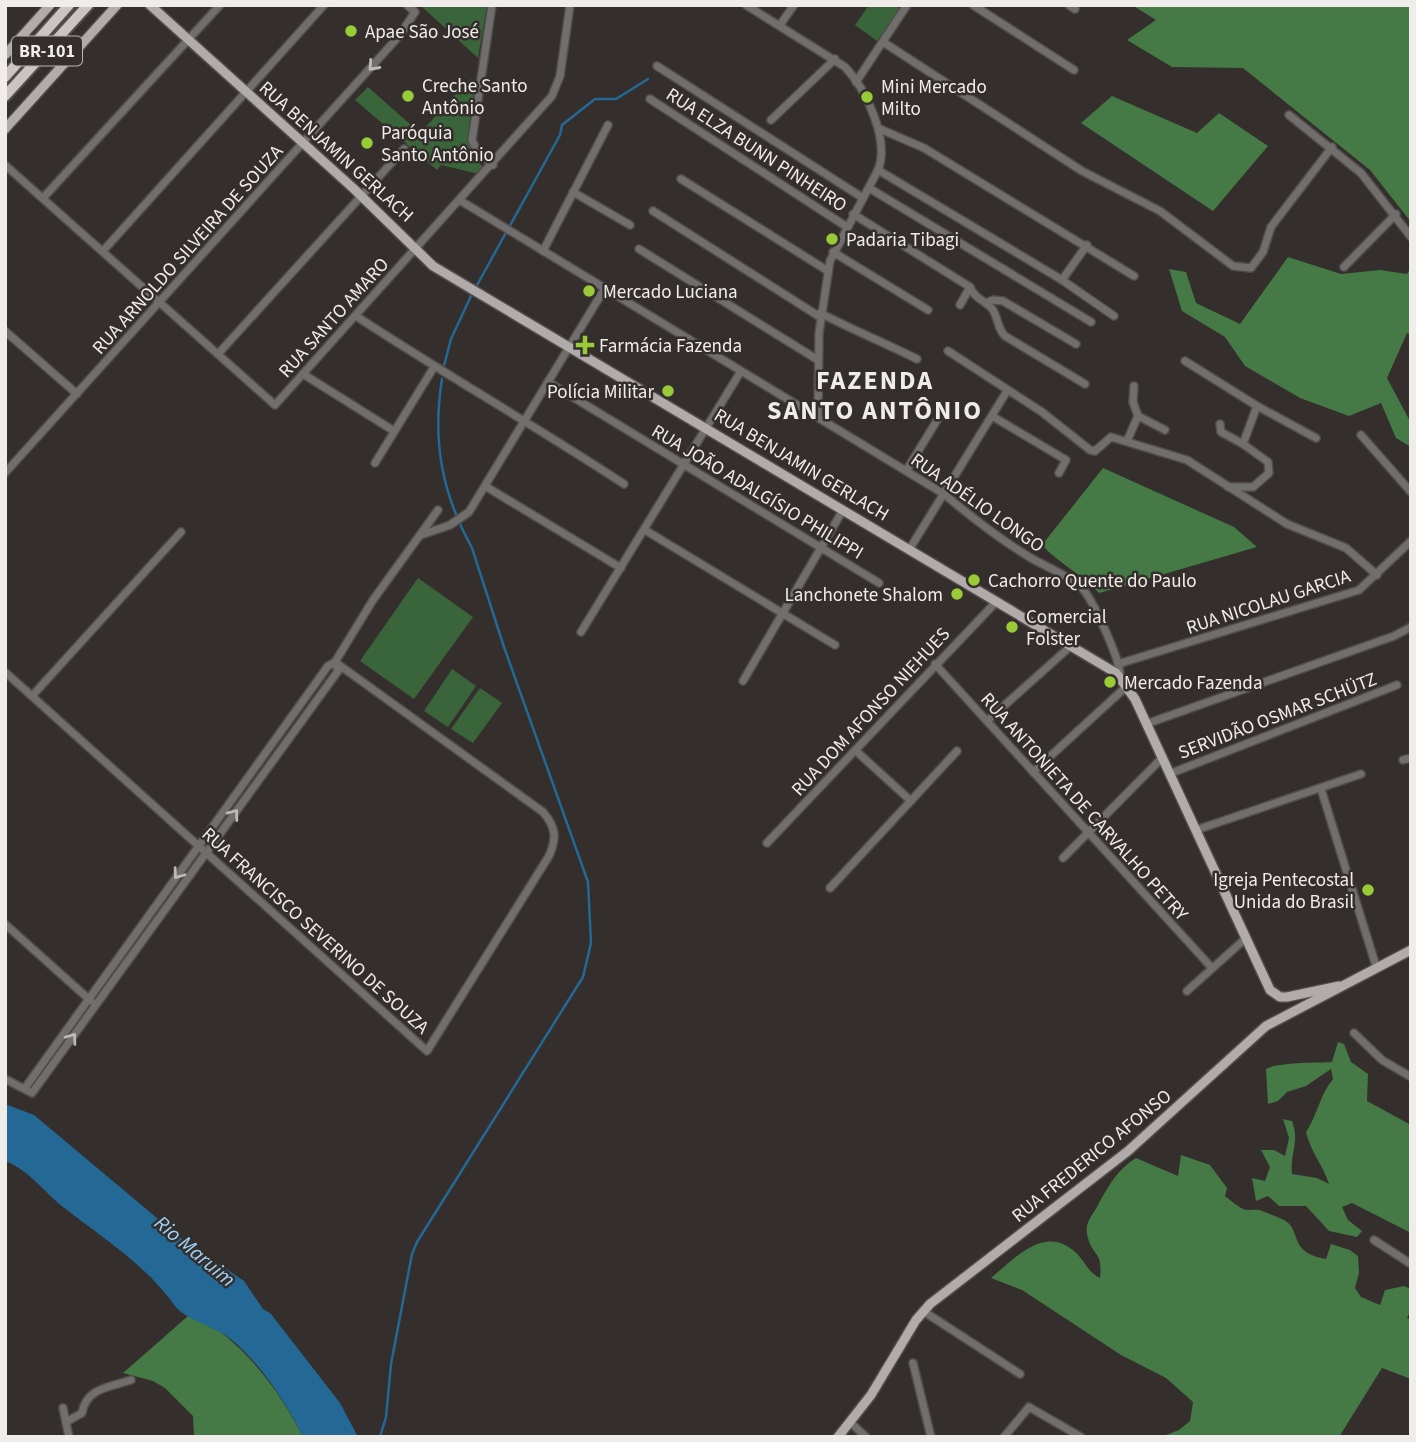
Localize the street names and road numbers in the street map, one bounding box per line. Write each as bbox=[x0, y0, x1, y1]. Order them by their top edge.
road number: BR-101 bbox=[12, 36, 82, 66]
street label: RUA BENJAMIN GERLACH bbox=[253, 75, 419, 229]
street label: RUA ELZA BUNN PINHEIRO bbox=[660, 81, 852, 219]
street label: RUA ARNOLDO SILVEIRA DE SOUZA bbox=[86, 139, 290, 361]
street label: RUA SANTO AMARO bbox=[273, 252, 396, 384]
street label: RUA BENJAMIN GERLACH bbox=[709, 402, 894, 528]
street label: RUA JOÃO ADALGÍSIO PHILIPPI bbox=[646, 418, 868, 566]
street label: RUA ADÉLIO LONGO bbox=[905, 447, 1049, 559]
street label: RUA NICOLAU GARCIA bbox=[1183, 563, 1355, 642]
street label: RUA DOM AFONSO NIEHUES bbox=[786, 622, 957, 802]
street label: SERVIDÃO OSMAR SCHÜTZ bbox=[1174, 666, 1381, 767]
street label: RUA ANTONIETA DE CARVALHO PETRY bbox=[974, 687, 1195, 928]
street label: RUA FRANCISCO SEVERINO DE SOUZA bbox=[195, 821, 435, 1041]
street label: RUA FREDERICO AFONSO bbox=[1006, 1083, 1178, 1229]

